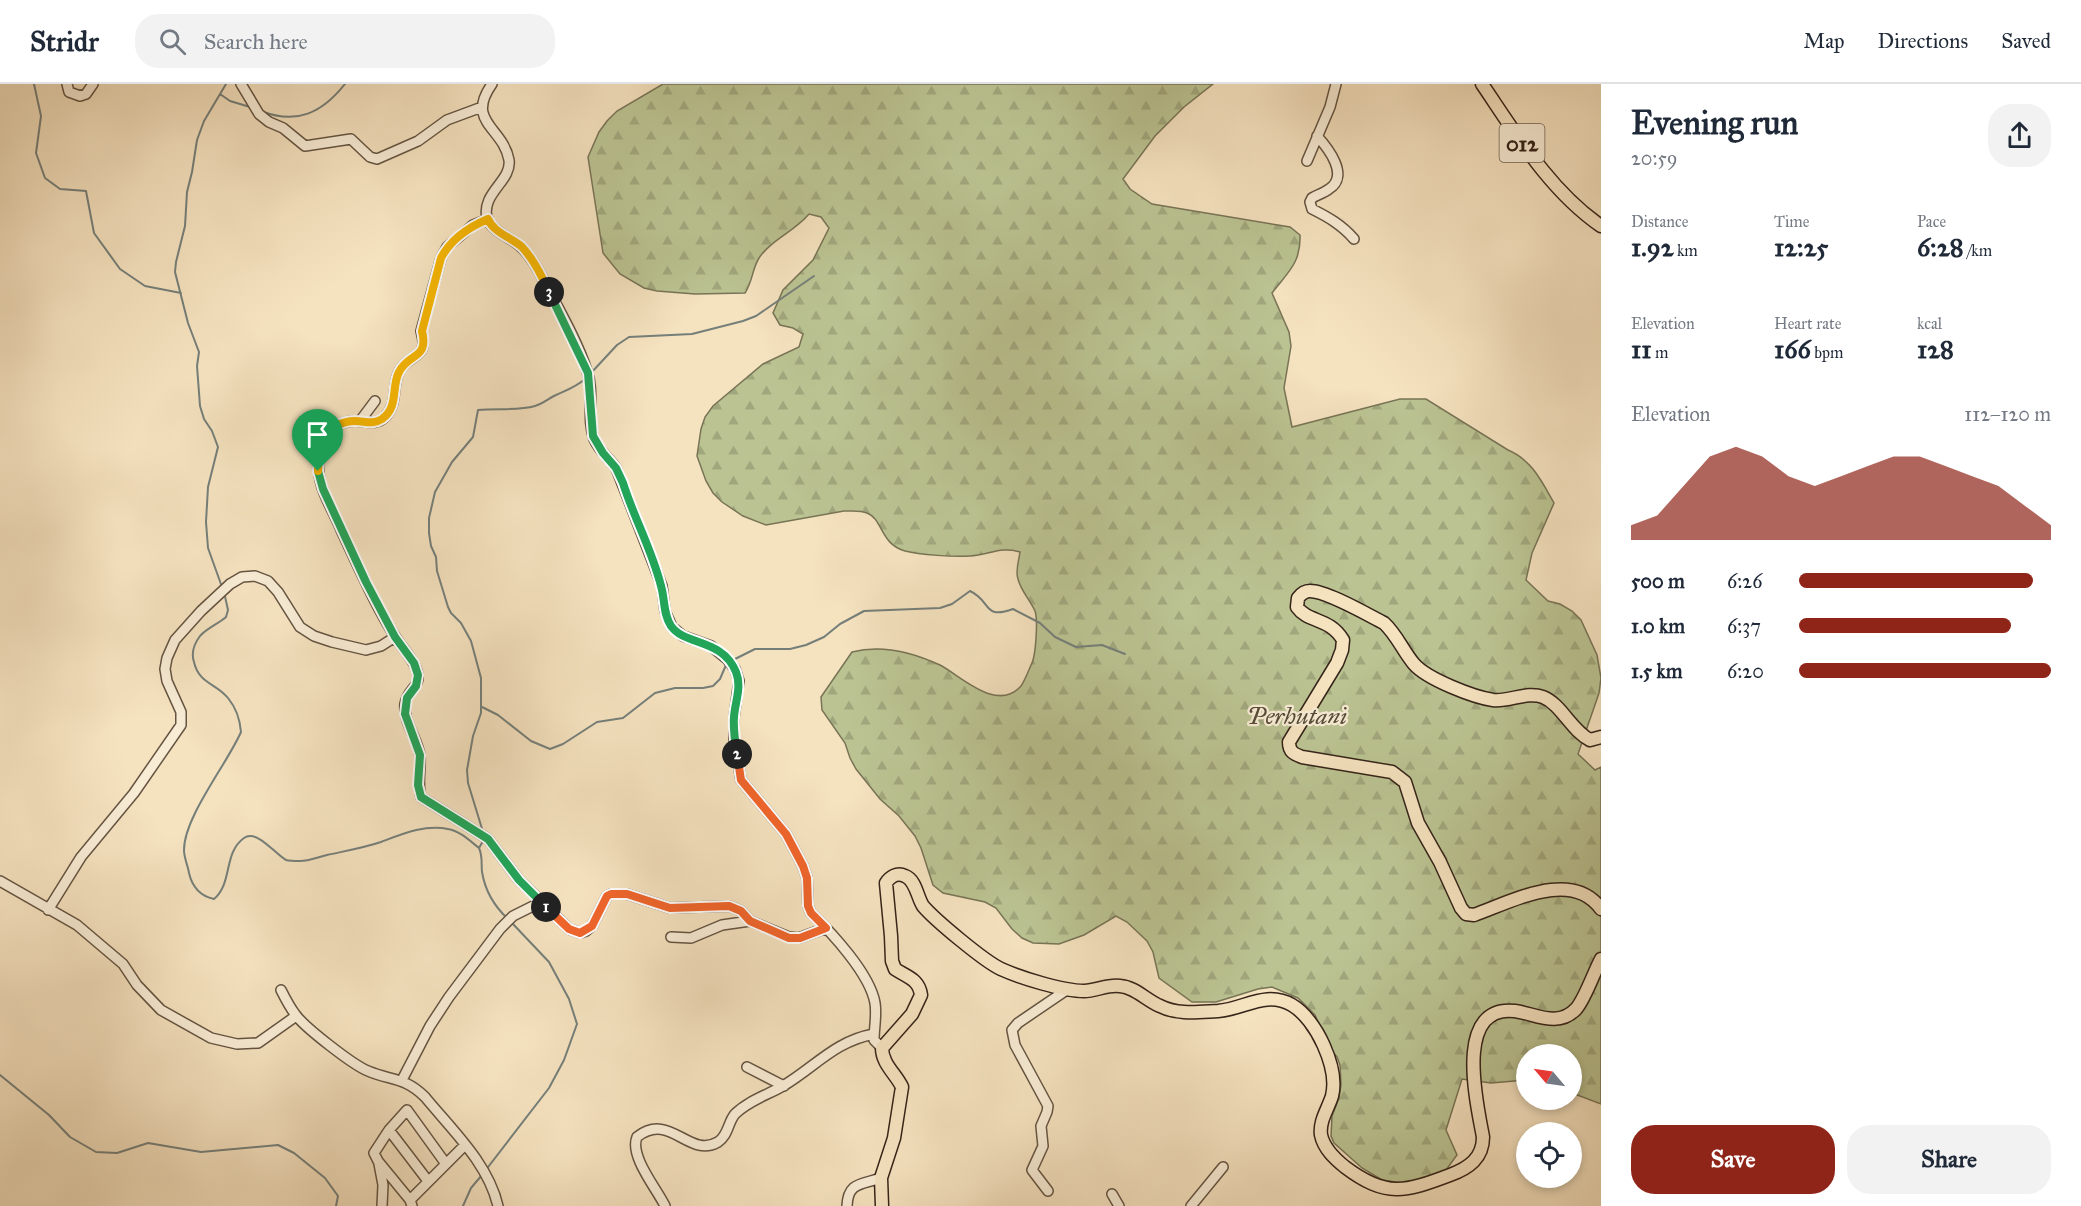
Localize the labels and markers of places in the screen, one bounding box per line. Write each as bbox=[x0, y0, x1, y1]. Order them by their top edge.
pin: 3 bbox=[534, 277, 564, 307]
pin bbox=[292, 409, 343, 471]
pin: 2 bbox=[722, 739, 752, 769]
pin: 1 bbox=[531, 892, 561, 922]

